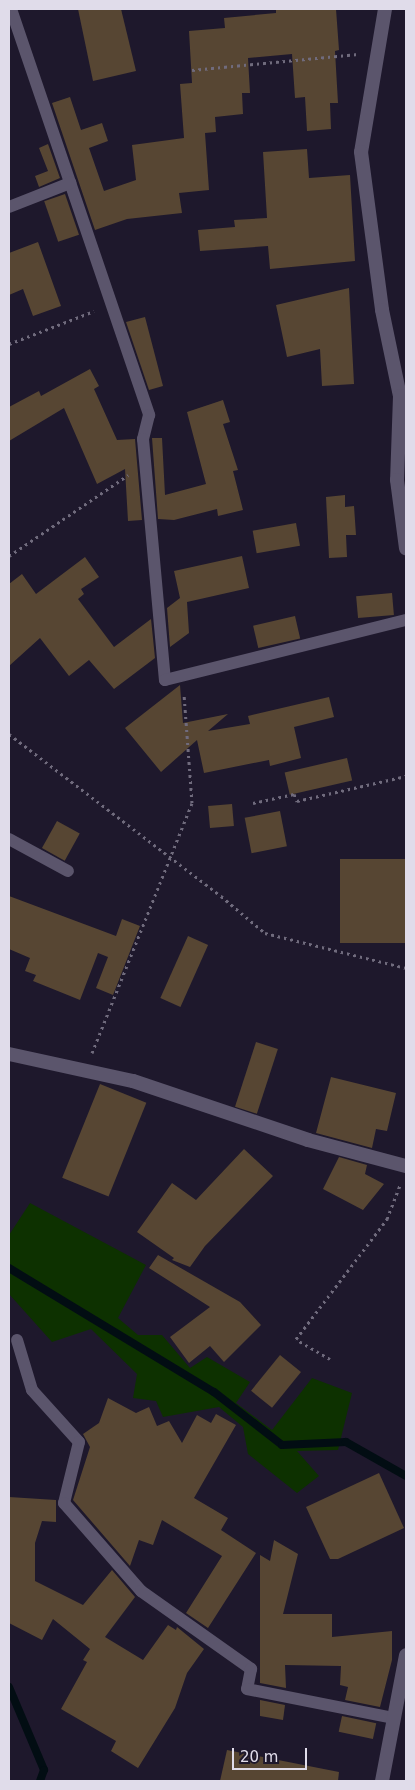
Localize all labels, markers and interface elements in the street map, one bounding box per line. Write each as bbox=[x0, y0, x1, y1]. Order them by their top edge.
scale bar bbox=[235, 1738, 310, 1770]
text: 20 m bbox=[240, 1748, 278, 1766]

